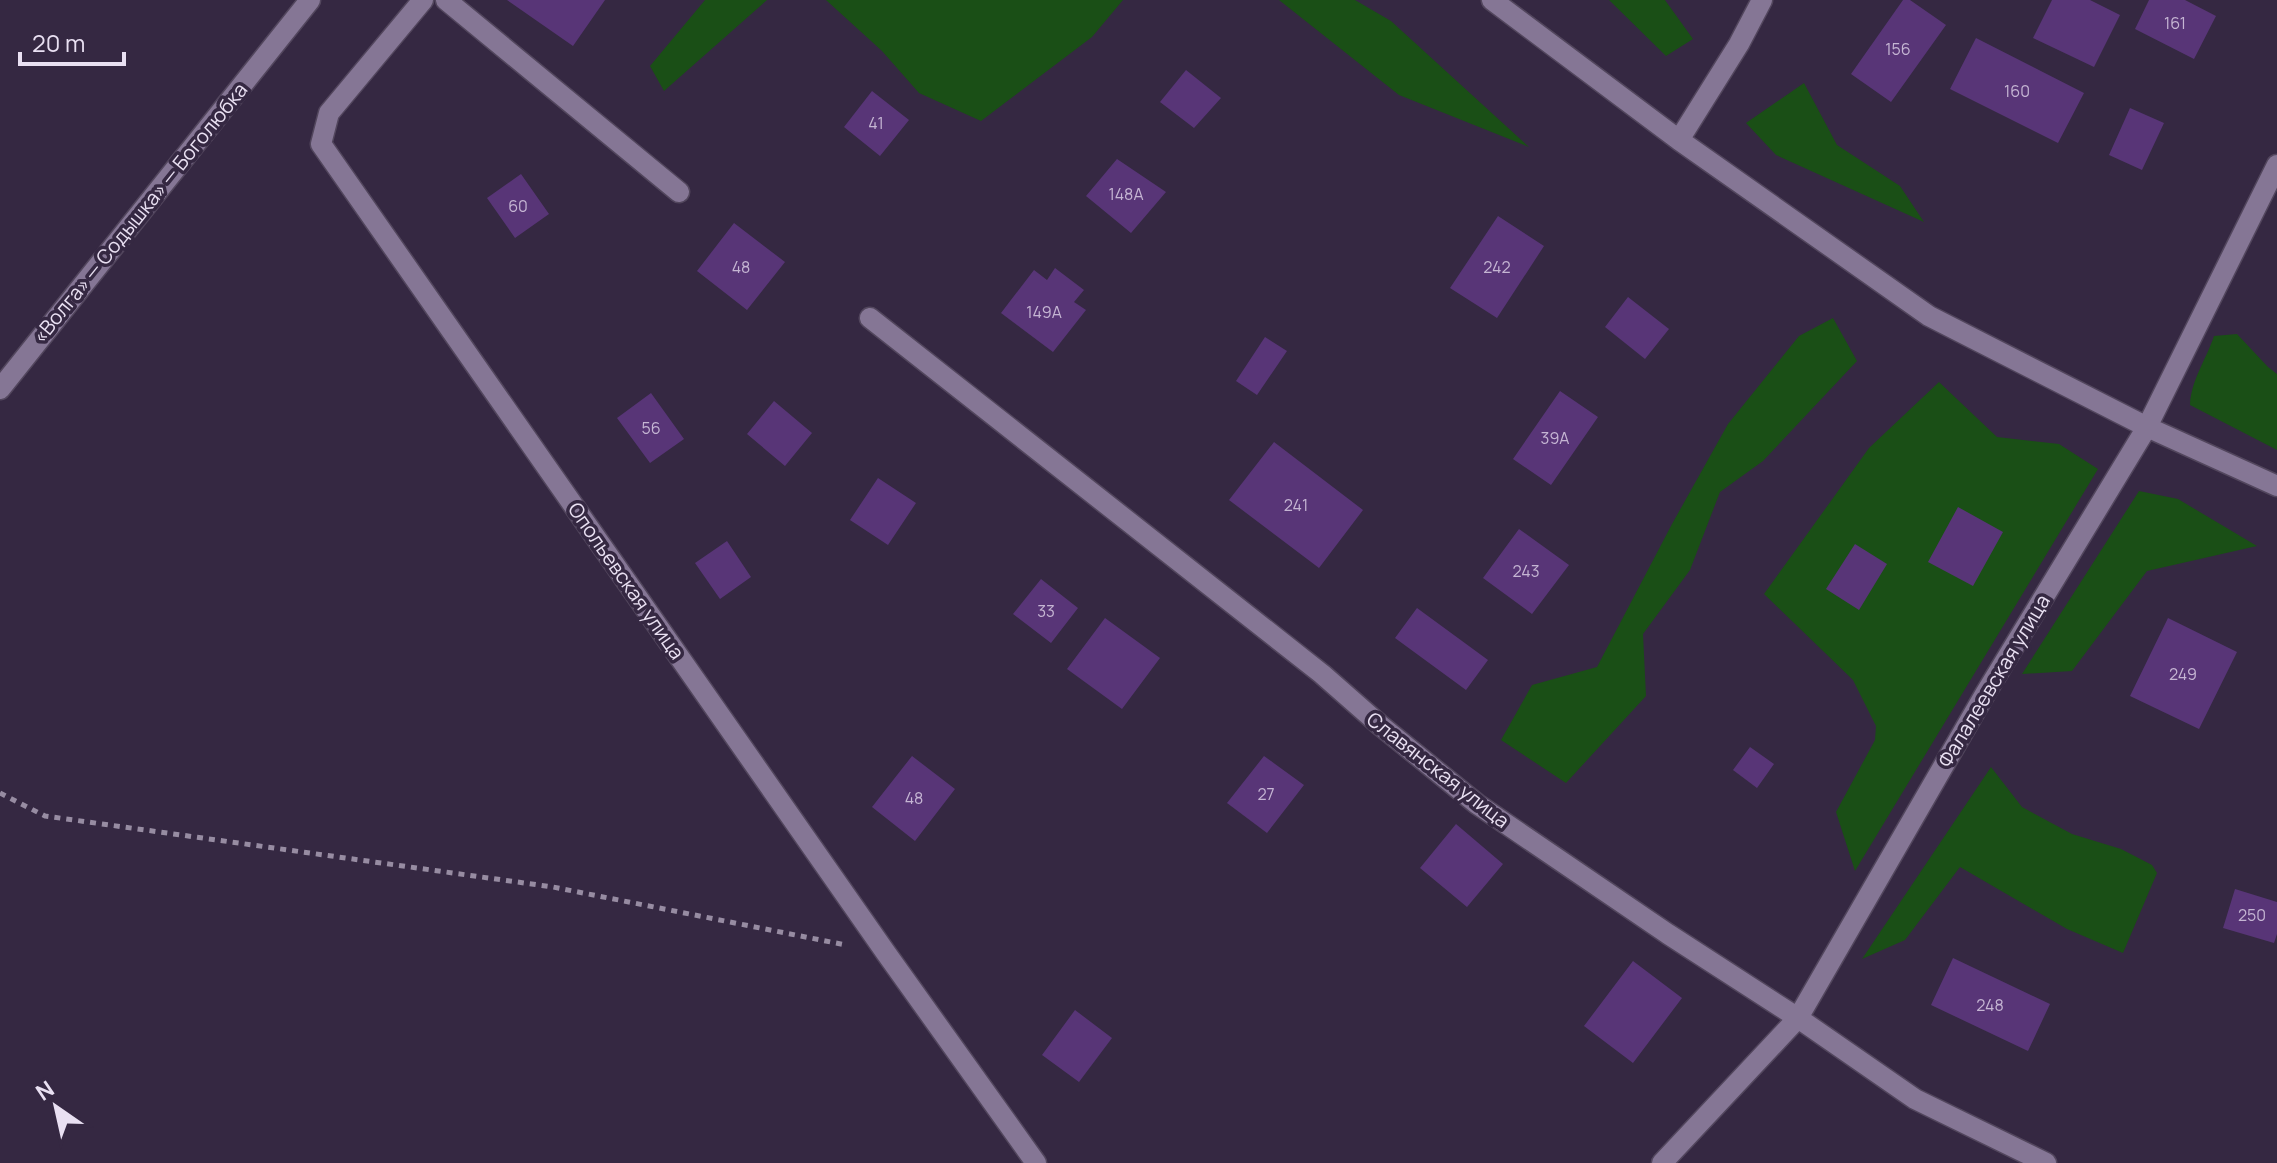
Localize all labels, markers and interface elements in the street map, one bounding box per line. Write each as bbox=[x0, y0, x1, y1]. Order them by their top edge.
house number: 161 bbox=[2164, 12, 2186, 34]
scale bar bbox=[20, 16, 124, 66]
text: 20 m bbox=[32, 26, 85, 59]
house number: 156 bbox=[1885, 38, 1911, 60]
street label: «Волга» — Содышка» — Боголюбка bbox=[26, 77, 253, 348]
house number: 160 bbox=[2004, 80, 2030, 102]
house number: 41 bbox=[868, 112, 884, 134]
house number: 148А bbox=[1108, 183, 1144, 205]
house number: 60 bbox=[508, 195, 528, 217]
house number: 48 bbox=[732, 256, 750, 278]
house number: 242 bbox=[1483, 256, 1511, 278]
house number: 149А bbox=[1026, 301, 1062, 323]
house number: 56 bbox=[641, 417, 661, 439]
house number: 39А bbox=[1541, 427, 1569, 449]
house number: 241 bbox=[1284, 494, 1308, 516]
street label: Опольевская улица bbox=[562, 497, 691, 665]
house number: 243 bbox=[1512, 560, 1540, 582]
street label: Фалалеевская улица bbox=[1931, 589, 2056, 772]
house number: 33 bbox=[1037, 600, 1055, 622]
house number: 249 bbox=[2169, 663, 2197, 685]
street label: Славянская улица bbox=[1361, 705, 1515, 834]
house number: 27 bbox=[1257, 783, 1275, 805]
house number: 48 bbox=[905, 787, 923, 809]
house number: 250 bbox=[2238, 904, 2266, 926]
house number: 248 bbox=[1976, 994, 2004, 1016]
north arrow bbox=[16, 1067, 96, 1147]
text: N bbox=[30, 1074, 60, 1107]

